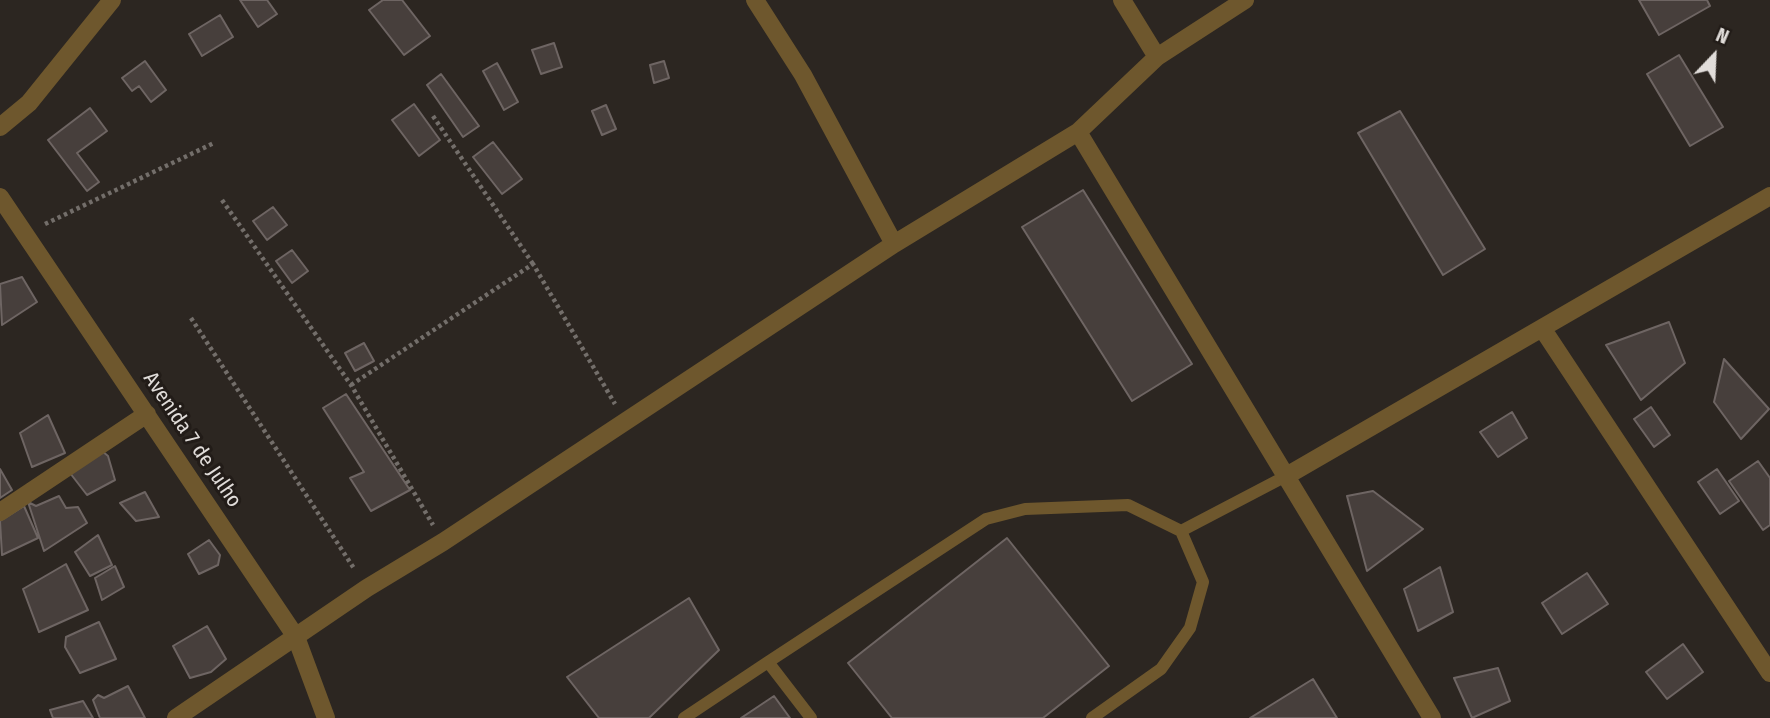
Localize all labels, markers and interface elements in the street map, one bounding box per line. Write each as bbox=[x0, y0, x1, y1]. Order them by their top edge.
north arrow bbox=[1679, 21, 1749, 91]
text: N bbox=[1713, 23, 1732, 49]
street label: Avenida 7 de Julho bbox=[137, 368, 247, 512]

